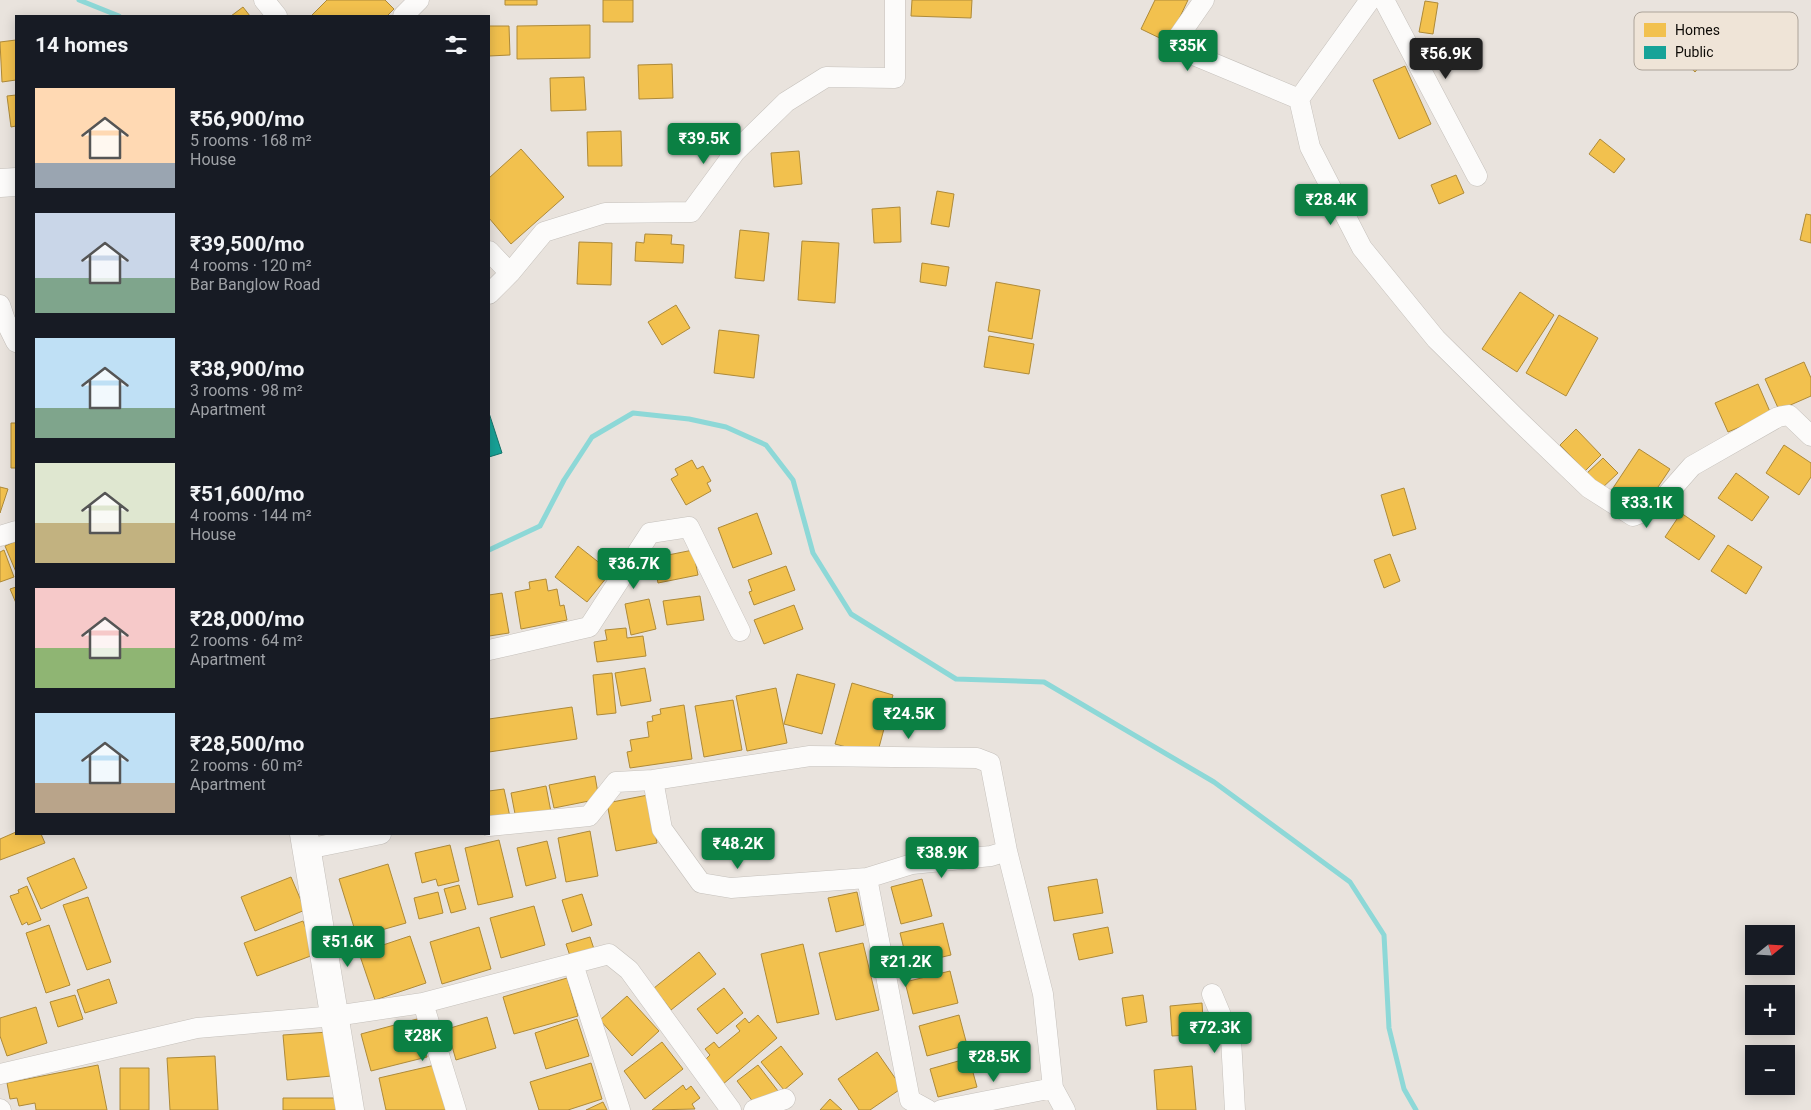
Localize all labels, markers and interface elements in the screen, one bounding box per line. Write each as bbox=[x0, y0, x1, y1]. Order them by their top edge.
legend bbox=[1634, 12, 1798, 70]
text: Homes bbox=[1675, 22, 1720, 38]
pin: ₹35K bbox=[1158, 30, 1218, 72]
icon: filters bbox=[442, 31, 470, 59]
text: 14 homes bbox=[35, 33, 128, 57]
text: ₹35K bbox=[1170, 36, 1206, 55]
pin: ₹56.9K bbox=[1405, 38, 1487, 80]
text: ₹56.9K bbox=[1421, 44, 1471, 63]
text: Public bbox=[1675, 44, 1714, 60]
text: ₹56,900/mo bbox=[190, 107, 304, 131]
icon: home bbox=[75, 108, 135, 168]
pin: ₹39.5K bbox=[663, 122, 745, 165]
text: ₹39.5K bbox=[679, 129, 729, 148]
text: 5 rooms · 168 m² bbox=[190, 131, 312, 150]
text: House bbox=[190, 150, 236, 169]
pin: ₹28.4K bbox=[1290, 184, 1372, 226]
text: ₹28.4K bbox=[1306, 190, 1356, 209]
text: ₹39,500/mo bbox=[190, 232, 304, 256]
icon: home bbox=[75, 233, 135, 293]
text: 4 rooms · 120 m² bbox=[190, 256, 312, 275]
text: Bar Banglow Road bbox=[190, 275, 320, 294]
text: ₹38,900/mo bbox=[190, 357, 304, 381]
icon: home bbox=[75, 358, 135, 418]
text: 3 rooms · 98 m² bbox=[190, 381, 303, 400]
text: Apartment bbox=[190, 400, 266, 419]
text: ₹51,600/mo bbox=[190, 482, 304, 506]
icon: home bbox=[75, 483, 135, 543]
pin: ₹33.1K bbox=[1606, 486, 1688, 529]
text: ₹33.1K bbox=[1622, 493, 1672, 512]
text: 4 rooms · 144 m² bbox=[190, 506, 312, 525]
text: House bbox=[190, 525, 236, 544]
pin: ₹36.7K bbox=[593, 548, 675, 590]
text: ₹36.7K bbox=[609, 554, 659, 573]
text: ₹28,000/mo bbox=[190, 607, 304, 631]
icon: home bbox=[75, 608, 135, 668]
text: 2 rooms · 64 m² bbox=[190, 631, 303, 650]
text: Apartment bbox=[190, 650, 266, 669]
pin: ₹24.5K bbox=[868, 698, 950, 740]
text: ₹24.5K bbox=[884, 704, 934, 723]
text: ₹28,500/mo bbox=[190, 732, 304, 756]
icon: home bbox=[75, 733, 135, 793]
text: 2 rooms · 60 m² bbox=[190, 756, 303, 775]
text: Apartment bbox=[190, 775, 266, 794]
pin: ₹48.2K bbox=[697, 828, 779, 870]
text: ₹48.2K bbox=[713, 834, 763, 853]
pin: ₹38.9K bbox=[901, 836, 983, 879]
text: ₹38.9K bbox=[917, 843, 967, 862]
north arrow bbox=[1745, 925, 1795, 975]
map controls bbox=[1745, 925, 1795, 1095]
pin: ₹51.6K bbox=[307, 926, 389, 968]
text: ₹51.6K bbox=[323, 932, 373, 951]
pin: ₹21.2K bbox=[865, 946, 947, 988]
text: ₹21.2K bbox=[881, 952, 931, 971]
button: + bbox=[1745, 985, 1795, 1035]
pin: ₹72.3K bbox=[1174, 1012, 1256, 1054]
text: ₹72.3K bbox=[1190, 1018, 1240, 1037]
pin: ₹28K bbox=[393, 1020, 453, 1062]
text: ₹28K bbox=[405, 1026, 441, 1045]
pin: ₹28.5K bbox=[953, 1040, 1035, 1083]
button: − bbox=[1745, 1045, 1795, 1095]
text: ₹28.5K bbox=[969, 1047, 1019, 1066]

